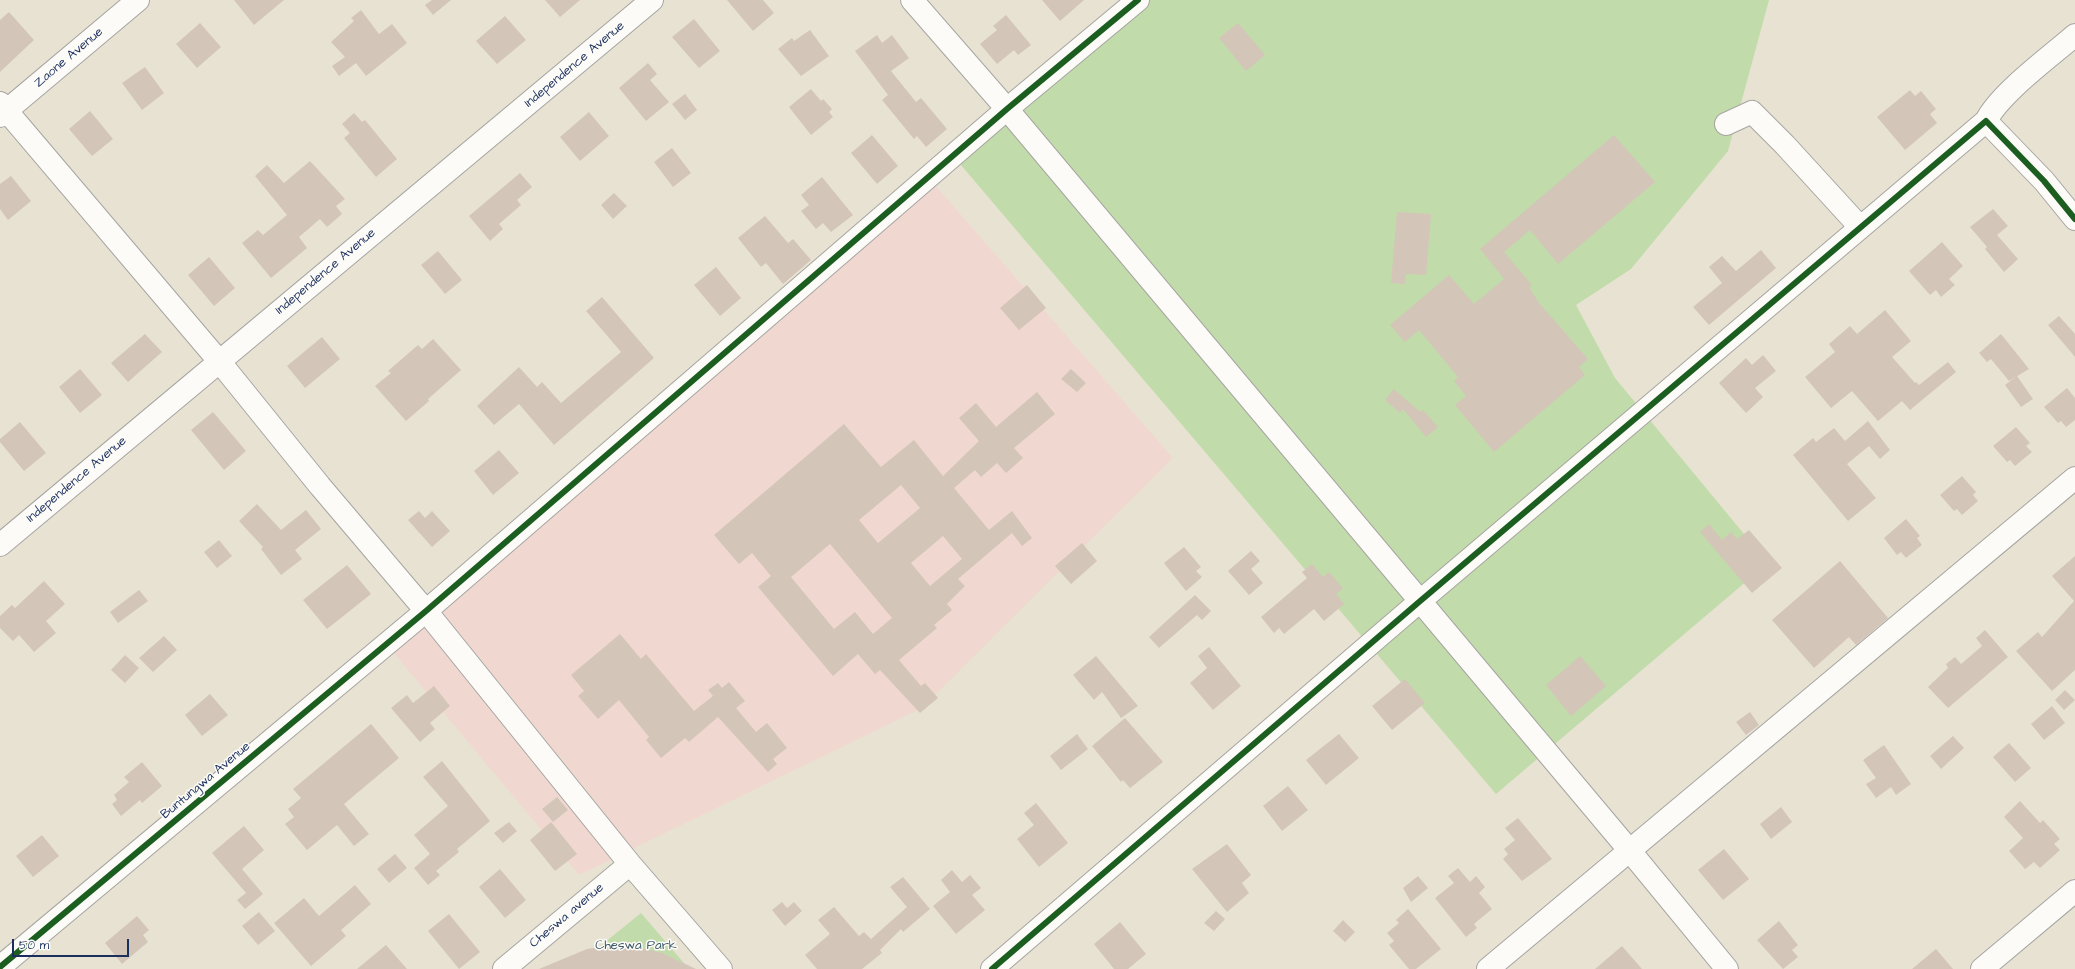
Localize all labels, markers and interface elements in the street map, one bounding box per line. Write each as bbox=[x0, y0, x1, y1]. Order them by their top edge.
street label: Independence Avenue bbox=[522, 19, 628, 111]
street label: Zaone Avenue bbox=[31, 25, 107, 91]
street label: Independence Avenue bbox=[273, 226, 379, 318]
street label: Independence Avenue bbox=[24, 434, 130, 526]
street label: Buntungwa Avenue bbox=[158, 739, 254, 823]
street label: Cheswa avenue bbox=[527, 880, 607, 952]
scale bar bbox=[14, 931, 131, 957]
text: 50 m bbox=[19, 937, 49, 954]
park label: Cheswa Park bbox=[595, 938, 677, 954]

